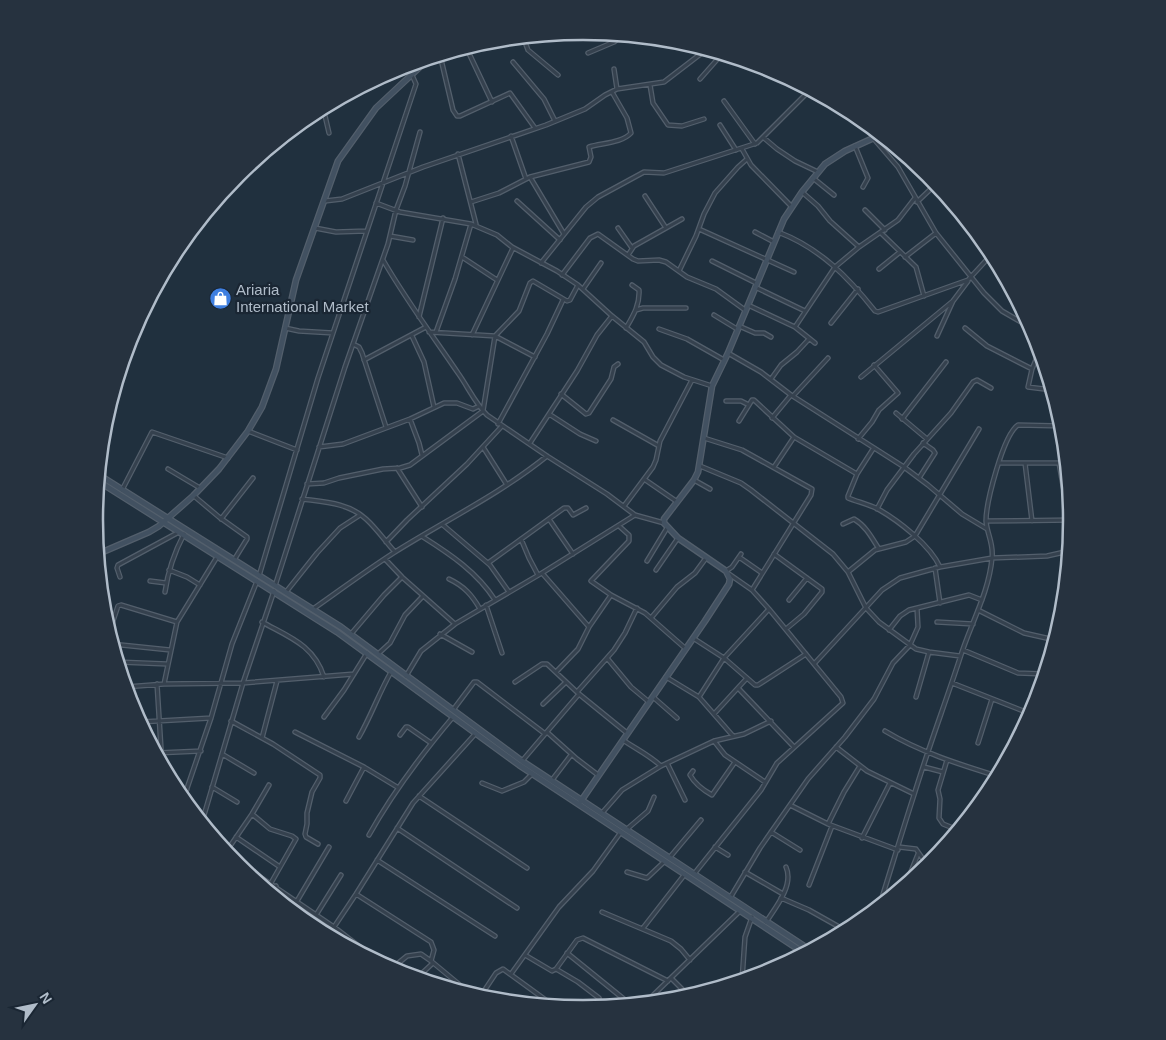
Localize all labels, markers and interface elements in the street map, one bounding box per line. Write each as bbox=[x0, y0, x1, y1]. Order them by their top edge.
place label: Ariaria International Market bbox=[236, 281, 369, 315]
shop icon: Ariaria International Market bbox=[208, 286, 232, 310]
north arrow bbox=[10, 980, 60, 1030]
text: N bbox=[36, 989, 55, 1007]

